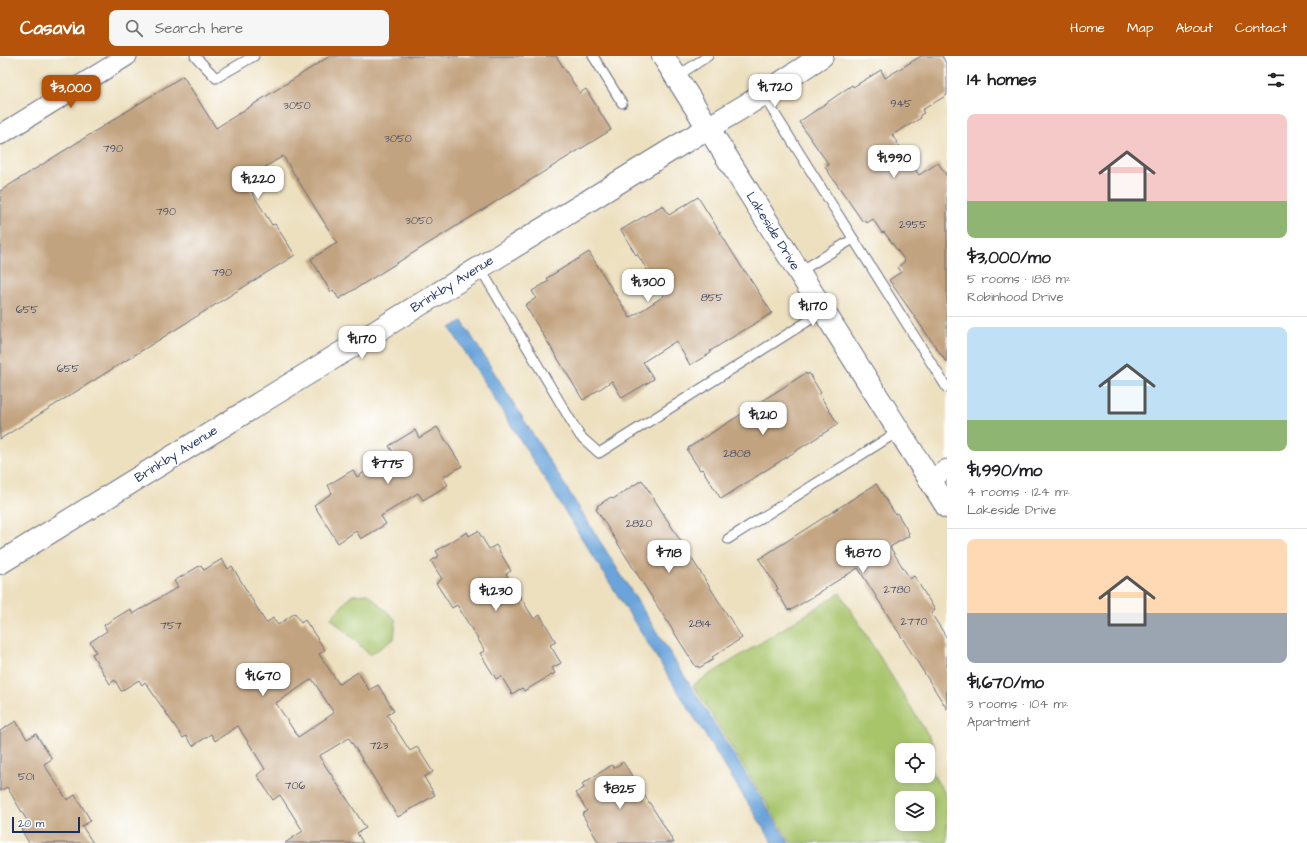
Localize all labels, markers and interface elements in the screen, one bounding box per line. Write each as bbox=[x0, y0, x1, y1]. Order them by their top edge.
search box bbox=[109, 10, 389, 46]
text: Casavia bbox=[20, 15, 85, 42]
icon: search bbox=[123, 17, 145, 39]
text: Search here bbox=[155, 18, 243, 39]
text: Home bbox=[1070, 18, 1105, 38]
text: Map bbox=[1127, 18, 1153, 38]
text: About bbox=[1175, 18, 1213, 38]
text: Contact bbox=[1235, 18, 1287, 38]
text: 14 homes bbox=[967, 68, 1037, 92]
icon: filters bbox=[1265, 69, 1287, 91]
pin: $1,720 bbox=[742, 74, 808, 108]
pin: $3,000 bbox=[38, 75, 104, 109]
text: $1,720 bbox=[758, 78, 792, 96]
text: $3,000 bbox=[51, 79, 91, 97]
house number: 945 bbox=[890, 96, 912, 111]
house number: 3050 bbox=[283, 98, 311, 113]
house number: 3050 bbox=[384, 131, 412, 146]
icon: home bbox=[1091, 140, 1163, 212]
house number: 790 bbox=[103, 141, 123, 156]
pin: $1,990 bbox=[861, 145, 927, 179]
text: $1,990 bbox=[877, 149, 911, 167]
pin: $1,220 bbox=[225, 166, 291, 200]
text: $1,220 bbox=[241, 170, 275, 188]
street label: Lakeside Drive bbox=[742, 188, 804, 274]
house number: 790 bbox=[156, 204, 176, 219]
house number: 3050 bbox=[405, 213, 433, 228]
house number: 2955 bbox=[899, 217, 927, 232]
text: $3,000/mo bbox=[967, 246, 1051, 270]
street label: Brinkby Avenue bbox=[407, 251, 497, 318]
house number: 790 bbox=[212, 265, 232, 280]
pin: $1,300 bbox=[615, 269, 681, 303]
text: 5 rooms · 188 m² bbox=[967, 270, 1071, 288]
text: $1,300 bbox=[631, 273, 665, 291]
text: Robinhood Drive bbox=[967, 288, 1064, 306]
house number: 855 bbox=[701, 290, 724, 305]
pin: $1,170 bbox=[780, 293, 846, 327]
text: $1,170 bbox=[798, 297, 828, 315]
house number: 655 bbox=[16, 302, 38, 317]
pin: $1,170 bbox=[329, 326, 395, 360]
text: $1,170 bbox=[347, 330, 377, 348]
icon: home bbox=[1091, 353, 1163, 425]
house number: 655 bbox=[57, 361, 79, 376]
pin: $1,210 bbox=[730, 402, 796, 436]
text: $1,210 bbox=[749, 406, 777, 424]
street label: Brinkby Avenue bbox=[131, 421, 221, 488]
house number: 2808 bbox=[723, 446, 751, 461]
pin: $775 bbox=[364, 451, 412, 485]
text: $775 bbox=[372, 455, 404, 473]
text: $1,990/mo bbox=[967, 459, 1042, 483]
text: 4 rooms · 124 m² bbox=[967, 483, 1070, 501]
text: Lakeside Drive bbox=[967, 501, 1056, 519]
house number: 2820 bbox=[626, 516, 652, 531]
pin: $718 bbox=[645, 540, 693, 574]
pin: $1,870 bbox=[830, 540, 896, 574]
text: $718 bbox=[656, 544, 682, 562]
text: $1,870 bbox=[845, 544, 881, 562]
icon: home bbox=[1091, 565, 1163, 637]
pin: $1,230 bbox=[463, 578, 529, 612]
text: $1,230 bbox=[479, 582, 513, 600]
house number: 2780 bbox=[883, 582, 911, 597]
house number: 2770 bbox=[901, 614, 927, 629]
house number: 2814 bbox=[689, 616, 712, 631]
house number: 757 bbox=[160, 618, 182, 633]
pin: $1,670 bbox=[230, 663, 296, 697]
text: $1,670 bbox=[245, 667, 281, 685]
text: $1,670/mo bbox=[967, 671, 1044, 695]
text: 3 rooms · 104 m² bbox=[967, 695, 1068, 713]
text: Apartment bbox=[967, 713, 1031, 731]
house number: 723 bbox=[370, 738, 389, 753]
map controls bbox=[895, 743, 935, 831]
button: locate bbox=[895, 743, 935, 783]
house number: 501 bbox=[18, 769, 35, 784]
pin: $825 bbox=[596, 776, 644, 810]
house number: 706 bbox=[285, 778, 305, 793]
text: $825 bbox=[604, 780, 636, 798]
button: layers bbox=[895, 791, 935, 831]
scale bar bbox=[12, 815, 80, 834]
text: 20 m bbox=[18, 816, 44, 831]

